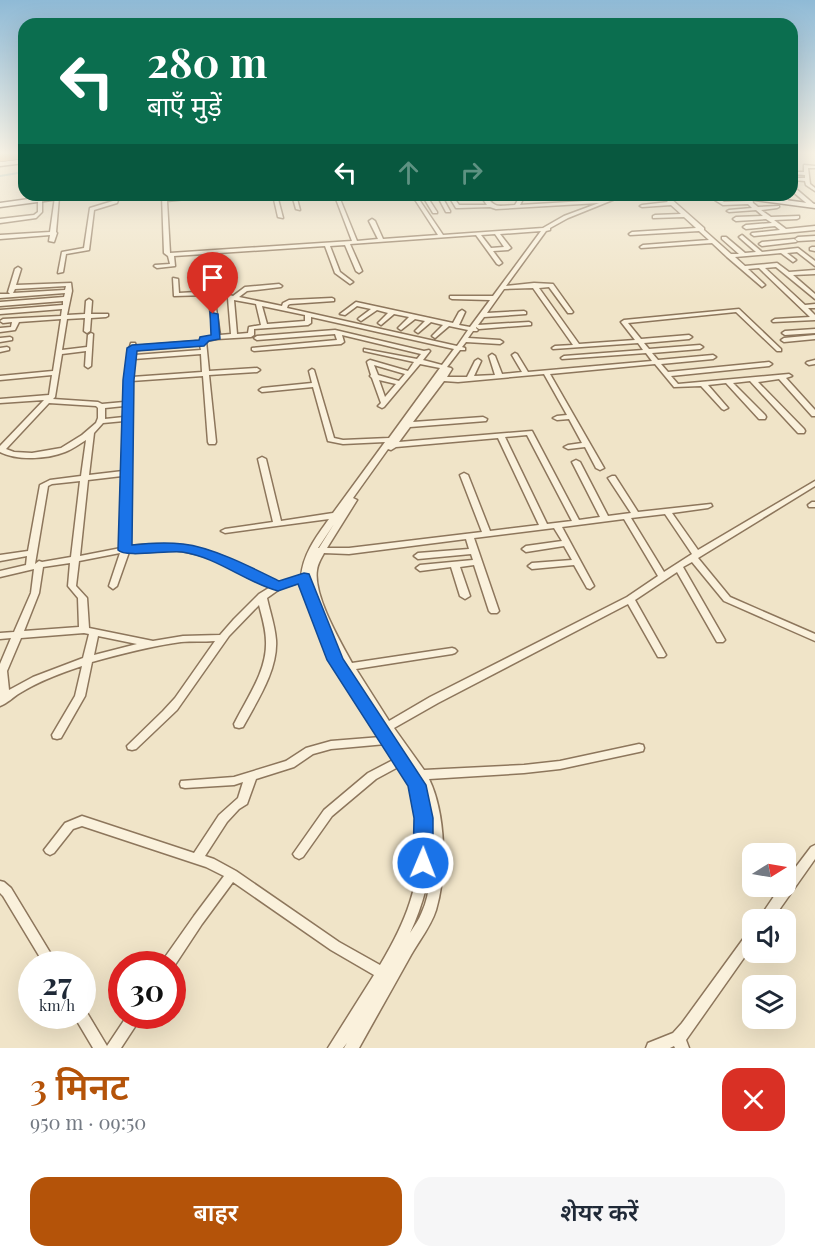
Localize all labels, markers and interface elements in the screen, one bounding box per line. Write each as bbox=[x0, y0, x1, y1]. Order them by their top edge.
text: 280 m bbox=[147, 33, 267, 89]
icon: left bbox=[48, 42, 126, 120]
text: बाएँ मुड़ें bbox=[147, 87, 222, 123]
icon: left bbox=[329, 156, 362, 189]
icon: ahead bbox=[392, 156, 425, 189]
icon: right bbox=[455, 156, 488, 189]
pin bbox=[187, 252, 238, 314]
icon: arrive bbox=[196, 261, 229, 294]
position arrow bbox=[391, 831, 455, 895]
north arrow bbox=[742, 843, 796, 897]
map controls bbox=[742, 843, 796, 1029]
button: sound bbox=[742, 909, 796, 963]
speed limit sign: 30 bbox=[108, 951, 186, 1029]
text: 27 bbox=[42, 963, 72, 1003]
button: layers bbox=[742, 975, 796, 1029]
text: km/h bbox=[39, 995, 75, 1015]
text: 3 मिनट bbox=[30, 1061, 129, 1109]
button: close bbox=[722, 1068, 785, 1131]
text: 950 m · 09:50 bbox=[30, 1108, 146, 1135]
button: बाहर bbox=[30, 1177, 402, 1246]
button: शेयर करें bbox=[414, 1177, 785, 1246]

